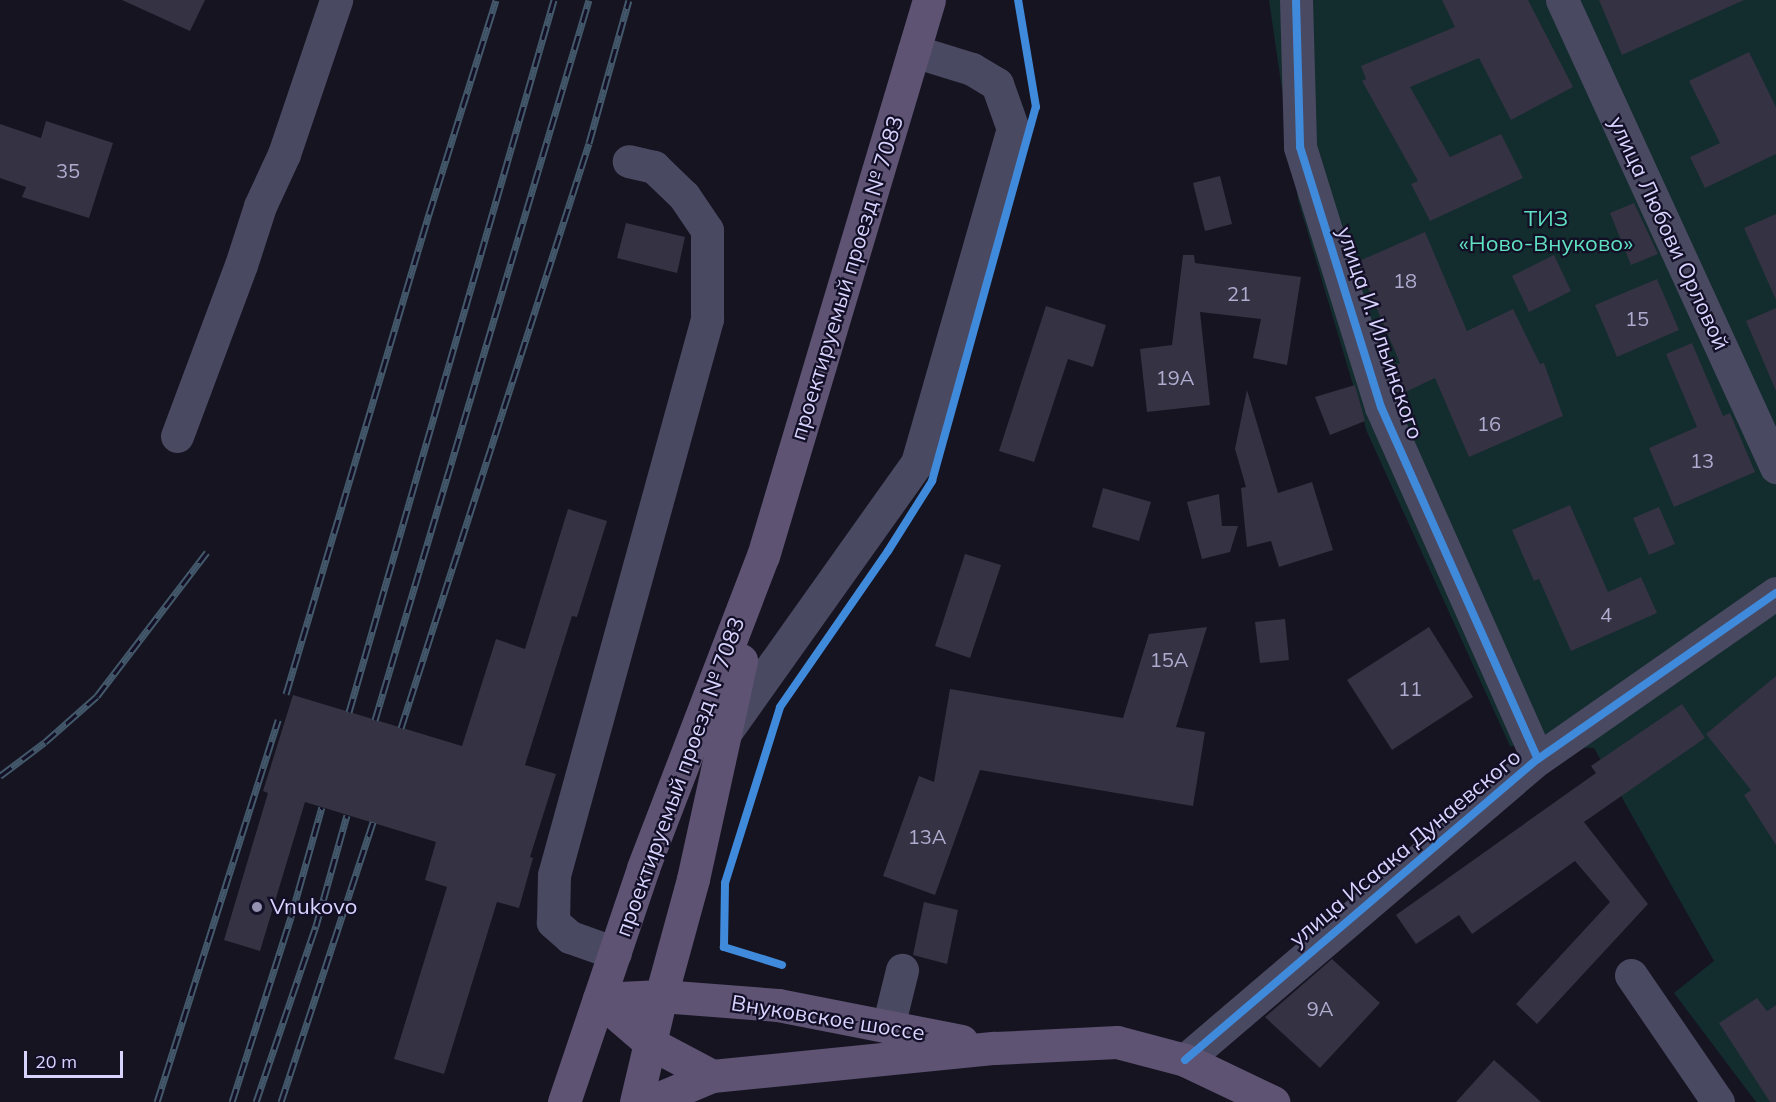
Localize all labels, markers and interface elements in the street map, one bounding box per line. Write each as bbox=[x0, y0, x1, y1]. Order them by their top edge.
street label: проектируемый проезд № 7083 bbox=[785, 112, 909, 444]
street label: улица Любови Орловой bbox=[1603, 112, 1735, 354]
house number: 35 bbox=[56, 158, 80, 182]
park label: ТИЗ «Ново-Внуково» bbox=[1459, 205, 1633, 256]
street label: улица И. Ильинского bbox=[1331, 223, 1429, 443]
house number: 18 bbox=[1393, 268, 1417, 292]
house number: 21 bbox=[1227, 281, 1251, 305]
house number: 15 bbox=[1625, 306, 1649, 330]
house number: 19А bbox=[1156, 365, 1194, 389]
house number: 16 bbox=[1477, 411, 1501, 435]
house number: 13 bbox=[1690, 448, 1714, 472]
house number: 4 bbox=[1600, 602, 1612, 626]
street label: проектируемый проезд № 7083 bbox=[610, 614, 750, 940]
house number: 15А bbox=[1150, 647, 1188, 671]
house number: 11 bbox=[1398, 676, 1422, 700]
street label: улица Исаака Дунаевского bbox=[1284, 744, 1526, 952]
house number: 13А bbox=[908, 824, 946, 848]
place label: Vnukovo bbox=[270, 894, 357, 920]
marker: Vnukovo bbox=[248, 898, 266, 916]
street label: Внуковское шоссе bbox=[729, 990, 927, 1046]
house number: 9А bbox=[1307, 996, 1333, 1020]
scale bar bbox=[27, 1039, 126, 1077]
text: 20 m bbox=[35, 1050, 77, 1073]

